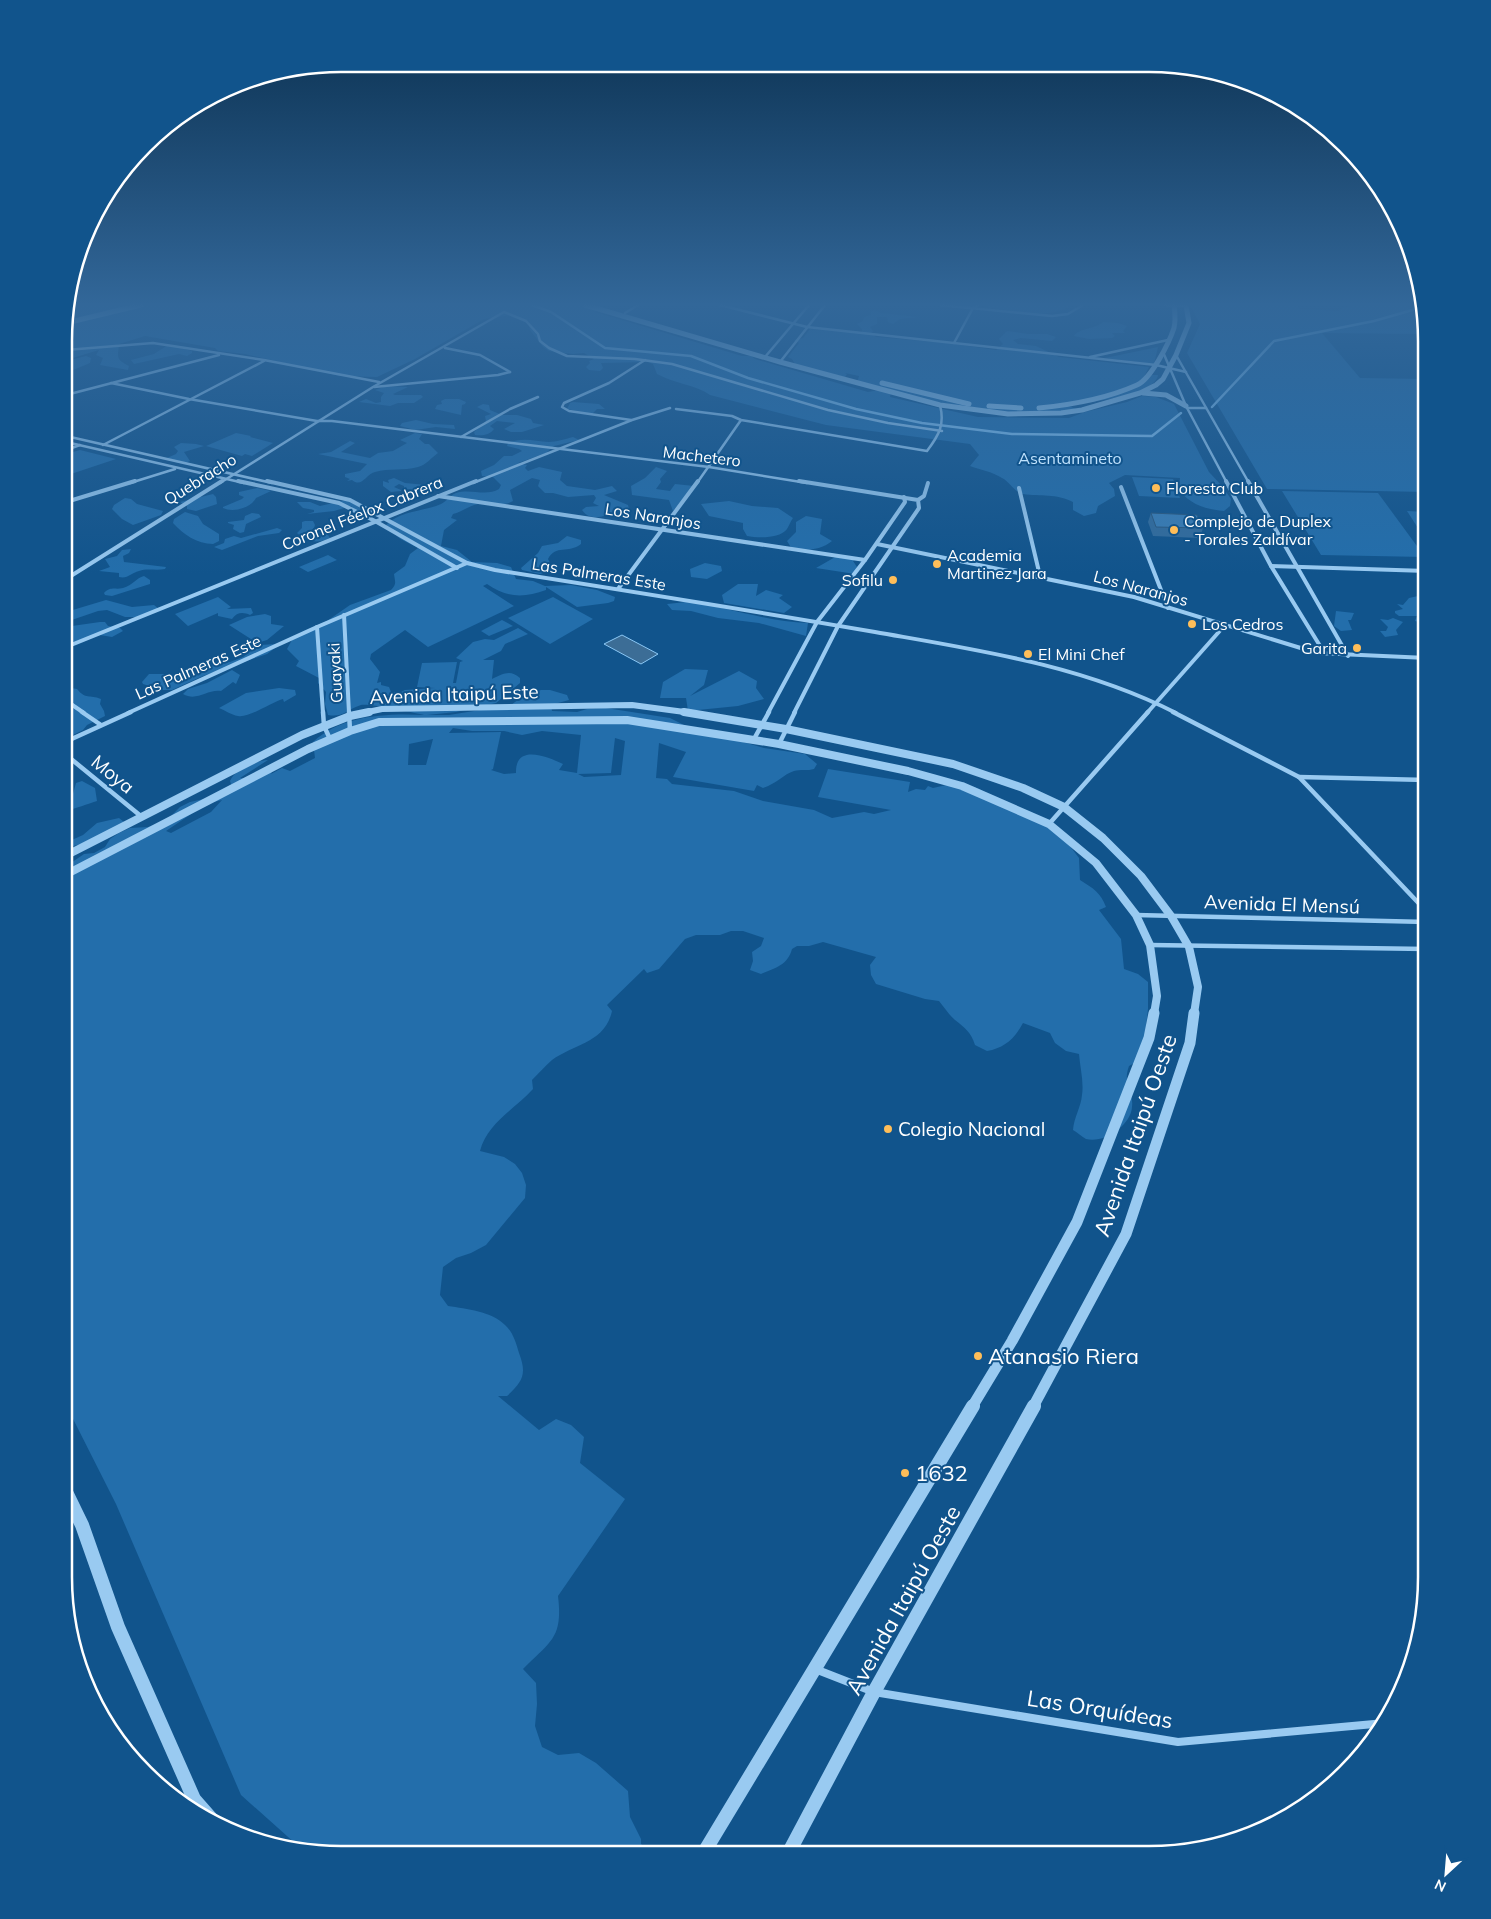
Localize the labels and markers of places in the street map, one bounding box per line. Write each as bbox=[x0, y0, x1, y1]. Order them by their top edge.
place label: Floresta Club bbox=[1166, 478, 1263, 498]
marker: Floresta Club bbox=[1150, 482, 1162, 494]
place label: Complejo de Duplex - Torales Zaldívar bbox=[1184, 511, 1332, 549]
marker: Complejo de Duplex - Torales Zaldívar bbox=[1168, 524, 1180, 536]
place label: Academia Martinez Jara bbox=[947, 545, 1047, 583]
marker: Academia Martinez Jara bbox=[931, 558, 943, 570]
place label: Sofilu bbox=[842, 570, 883, 590]
marker: Sofilu bbox=[887, 574, 899, 586]
place label: Los Cedros bbox=[1202, 614, 1283, 634]
marker: Los Cedros bbox=[1186, 618, 1198, 630]
place label: Garita bbox=[1301, 638, 1347, 658]
marker: Garita bbox=[1351, 642, 1363, 654]
place label: El Mini Chef bbox=[1038, 644, 1125, 664]
marker: El Mini Chef bbox=[1022, 648, 1034, 660]
place label: Colegio Nacional bbox=[898, 1117, 1045, 1141]
marker: Colegio Nacional bbox=[882, 1123, 894, 1135]
place label: Atanasio Riera bbox=[988, 1342, 1139, 1370]
marker: Atanasio Riera bbox=[972, 1350, 984, 1362]
place label: 1632 bbox=[915, 1459, 968, 1487]
marker: 1632 bbox=[899, 1467, 911, 1479]

